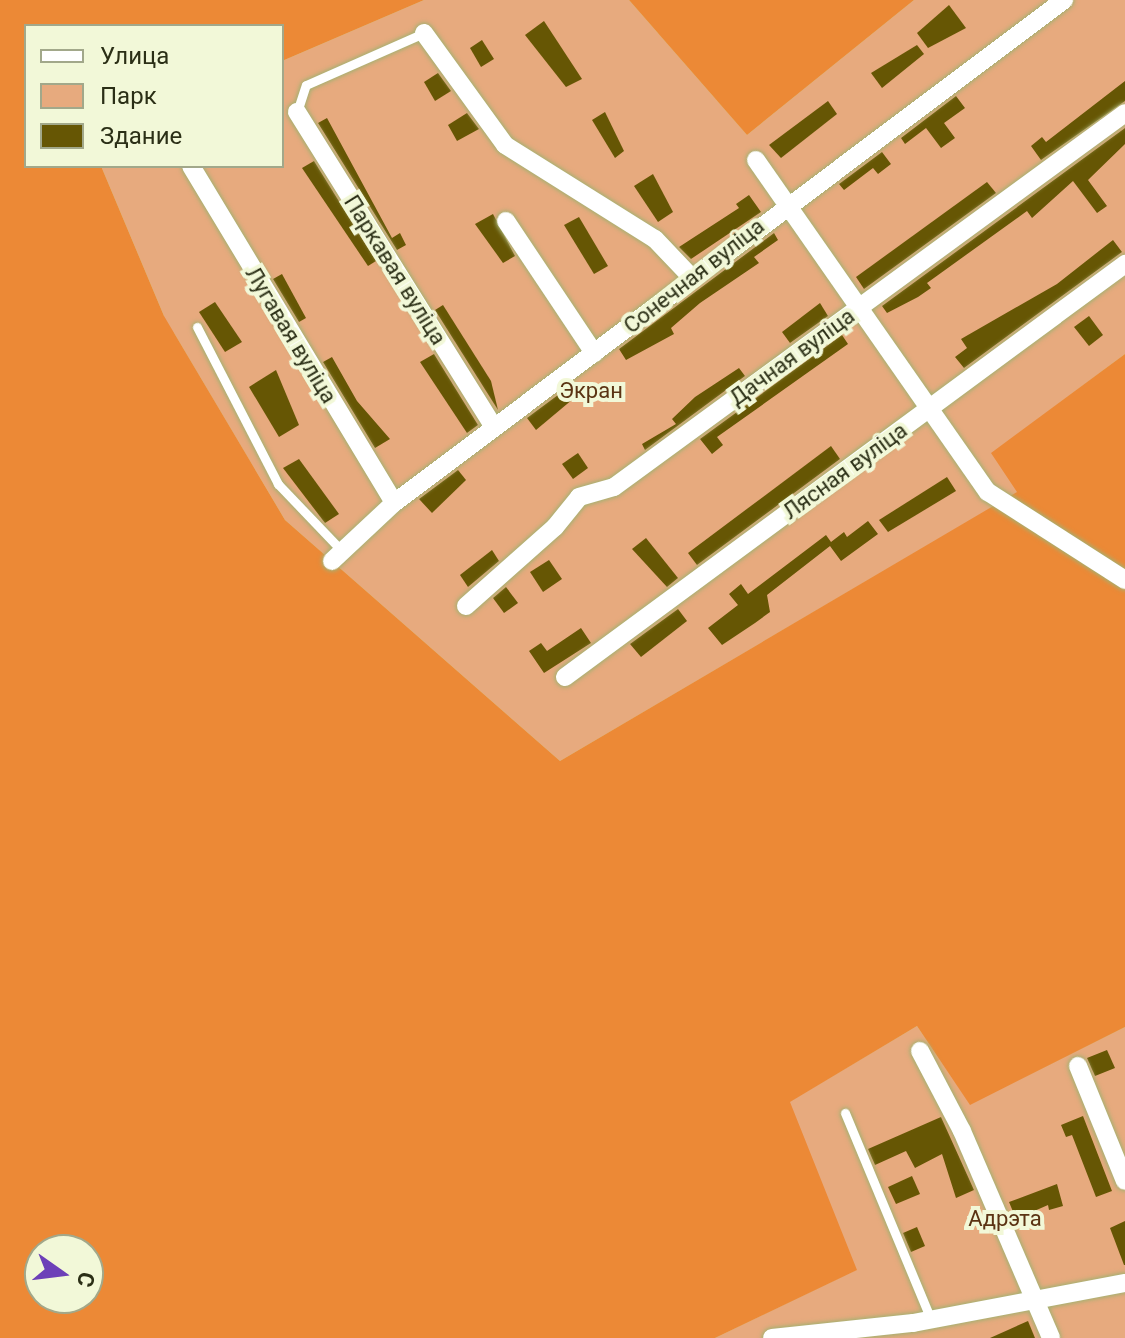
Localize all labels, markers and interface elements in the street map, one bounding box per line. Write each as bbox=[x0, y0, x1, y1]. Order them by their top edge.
legend bbox=[24, 24, 284, 168]
text: Улица bbox=[100, 42, 169, 70]
text: Парк bbox=[100, 82, 157, 110]
text: Здание bbox=[100, 122, 182, 150]
street label: Паркавая вуліца bbox=[338, 190, 452, 350]
street label: Сонечная вуліца bbox=[619, 213, 769, 339]
street label: Лугавая вуліца bbox=[240, 262, 342, 408]
street label: Дачная вуліца bbox=[724, 303, 860, 411]
park label: Экран bbox=[559, 378, 623, 404]
street label: Лясная вуліца bbox=[778, 417, 912, 525]
park label: Адрэта bbox=[968, 1206, 1042, 1232]
north arrow bbox=[24, 1234, 104, 1314]
text: С bbox=[72, 1269, 100, 1289]

